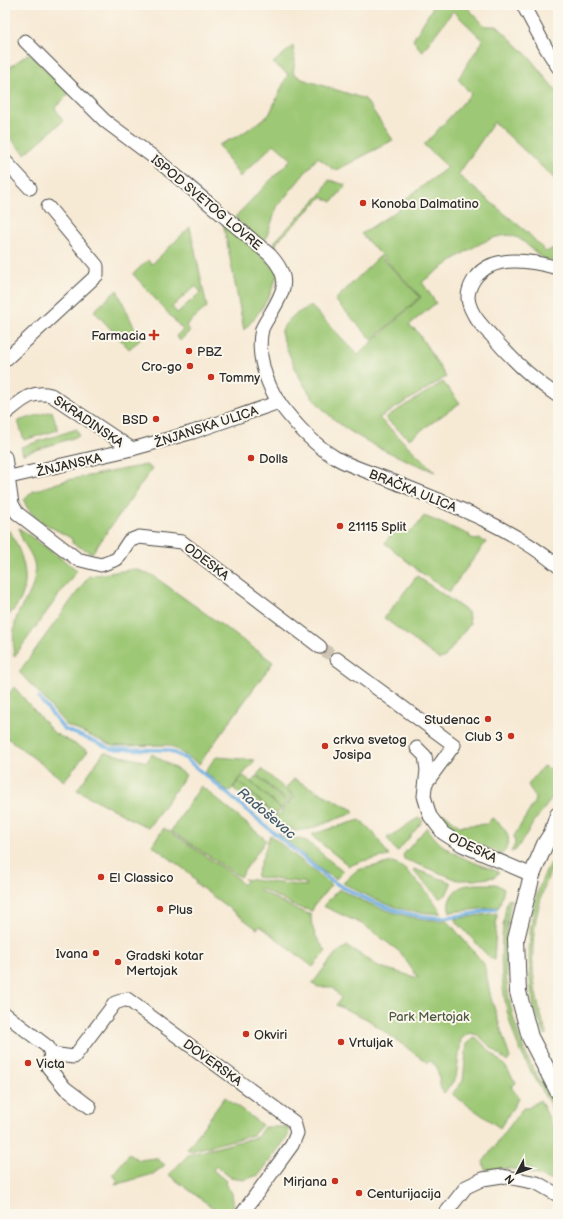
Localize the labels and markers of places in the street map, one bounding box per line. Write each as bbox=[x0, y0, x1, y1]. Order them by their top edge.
place label: Konoba Dalmatino bbox=[371, 196, 479, 212]
marker: Konoba Dalmatino bbox=[358, 198, 368, 208]
place label: Farmacia bbox=[91, 328, 146, 344]
marker: Farmacia bbox=[149, 330, 159, 340]
place label: PBZ bbox=[197, 344, 222, 360]
marker: PBZ bbox=[184, 346, 194, 356]
place label: Cro-go bbox=[141, 359, 182, 375]
marker: Cro-go bbox=[185, 361, 195, 371]
place label: Tommy bbox=[219, 370, 260, 386]
marker: Tommy bbox=[206, 372, 216, 382]
place label: BSD bbox=[122, 412, 148, 428]
marker: BSD bbox=[151, 414, 161, 424]
place label: Dolls bbox=[259, 451, 288, 467]
marker: Dolls bbox=[246, 453, 256, 463]
place label: 21115 Split bbox=[348, 519, 407, 535]
marker: 21115 Split bbox=[335, 521, 345, 531]
place label: Studenac bbox=[424, 712, 480, 728]
marker: Studenac bbox=[483, 714, 493, 724]
place label: Club 3 bbox=[465, 729, 503, 745]
marker: Club 3 bbox=[506, 731, 516, 741]
place label: crkva svetog Josipa bbox=[333, 732, 407, 763]
marker: crkva svetog Josipa bbox=[320, 741, 330, 751]
place label: El Classico bbox=[109, 870, 174, 886]
marker: El Classico bbox=[96, 872, 106, 882]
place label: Plus bbox=[168, 902, 193, 918]
marker: Plus bbox=[155, 904, 165, 914]
place label: Ivana bbox=[56, 946, 88, 962]
marker: Ivana bbox=[91, 948, 101, 958]
place label: Gradski kotar Mertojak bbox=[126, 948, 204, 979]
marker: Gradski kotar Mertojak bbox=[113, 957, 123, 967]
place label: Okviri bbox=[254, 1027, 287, 1043]
marker: Okviri bbox=[241, 1029, 251, 1039]
place label: Vrtuljak bbox=[349, 1035, 393, 1051]
marker: Vrtuljak bbox=[336, 1037, 346, 1047]
place label: Victa bbox=[36, 1056, 65, 1072]
marker: Victa bbox=[23, 1058, 33, 1068]
place label: Mirjana bbox=[283, 1174, 327, 1190]
marker: Mirjana bbox=[330, 1176, 340, 1186]
place label: Centurijacija bbox=[367, 1186, 441, 1202]
marker: Centurijacija bbox=[354, 1188, 364, 1198]

